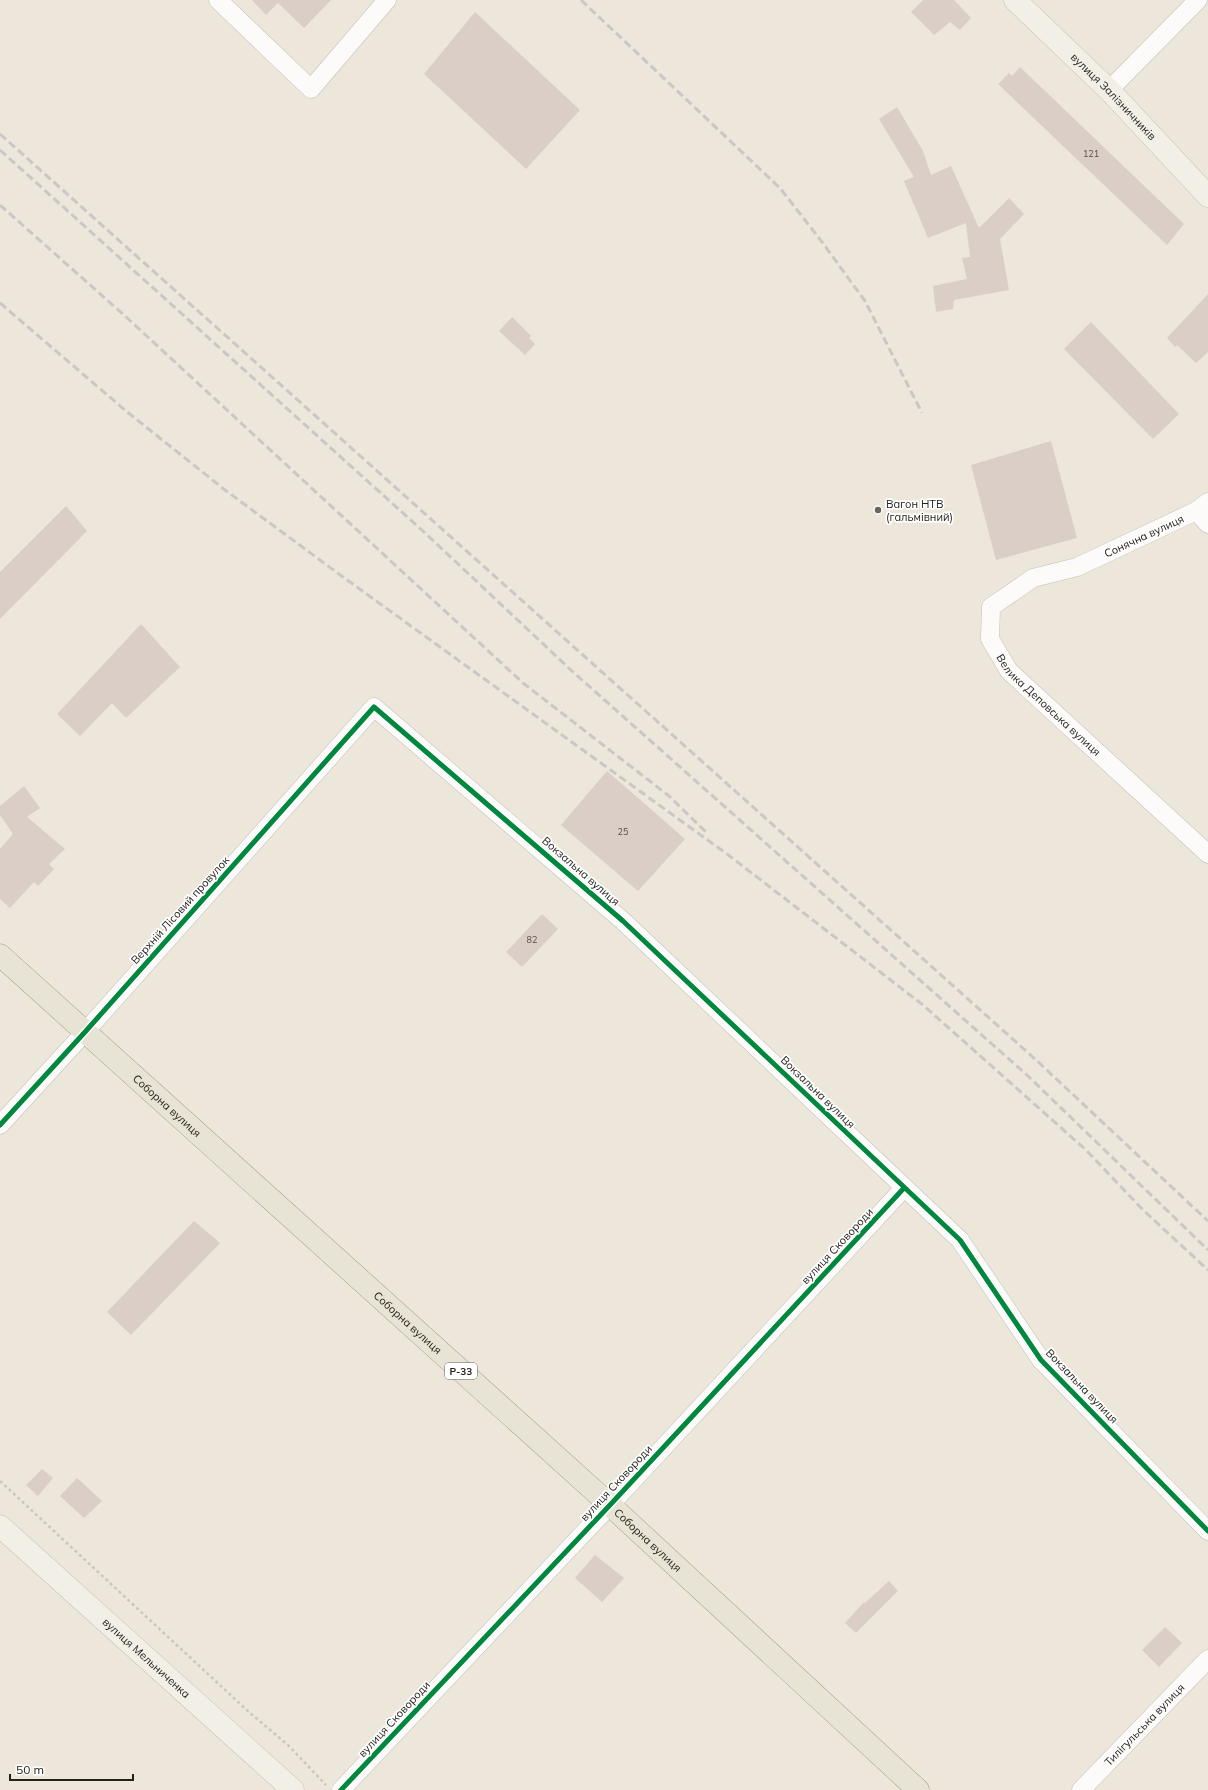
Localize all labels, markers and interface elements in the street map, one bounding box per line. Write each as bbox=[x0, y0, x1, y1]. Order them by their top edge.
street label: вулиця Залізничників bbox=[1068, 50, 1159, 143]
house number: 121 bbox=[1083, 148, 1099, 159]
place label: Вагон НТВ (гальмівний) bbox=[886, 497, 953, 524]
marker: Вагон НТВ (гальмівний) bbox=[873, 505, 883, 515]
street label: Сонячна вулиця bbox=[1102, 511, 1186, 561]
street label: Велика Деповська вулиця bbox=[994, 651, 1104, 759]
house number: 25 bbox=[618, 826, 629, 837]
street label: Вокзальна вулиця bbox=[539, 833, 623, 909]
street label: Верхній Лісовий провулок bbox=[128, 853, 232, 967]
house number: 82 bbox=[527, 934, 537, 945]
street label: Вокзальна вулиця bbox=[778, 1053, 858, 1131]
street label: Соборна вулиця bbox=[130, 1071, 204, 1140]
street label: вулиця Сковороди bbox=[798, 1205, 876, 1287]
street label: Соборна вулиця bbox=[371, 1288, 445, 1357]
street label: Вокзальна вулиця bbox=[1043, 1346, 1121, 1426]
road number: Р-33 bbox=[445, 1363, 477, 1379]
street label: вулиця Сковороди bbox=[577, 1442, 655, 1524]
street label: Соборна вулиця bbox=[611, 1505, 685, 1575]
street label: вулиця Мельниченка bbox=[100, 1615, 193, 1701]
street label: вулиця Сковороди bbox=[355, 1678, 433, 1760]
street label: Тилігульська вулиця bbox=[1101, 1681, 1187, 1769]
scale bar bbox=[10, 1756, 133, 1782]
text: 50 m bbox=[16, 1762, 44, 1777]

